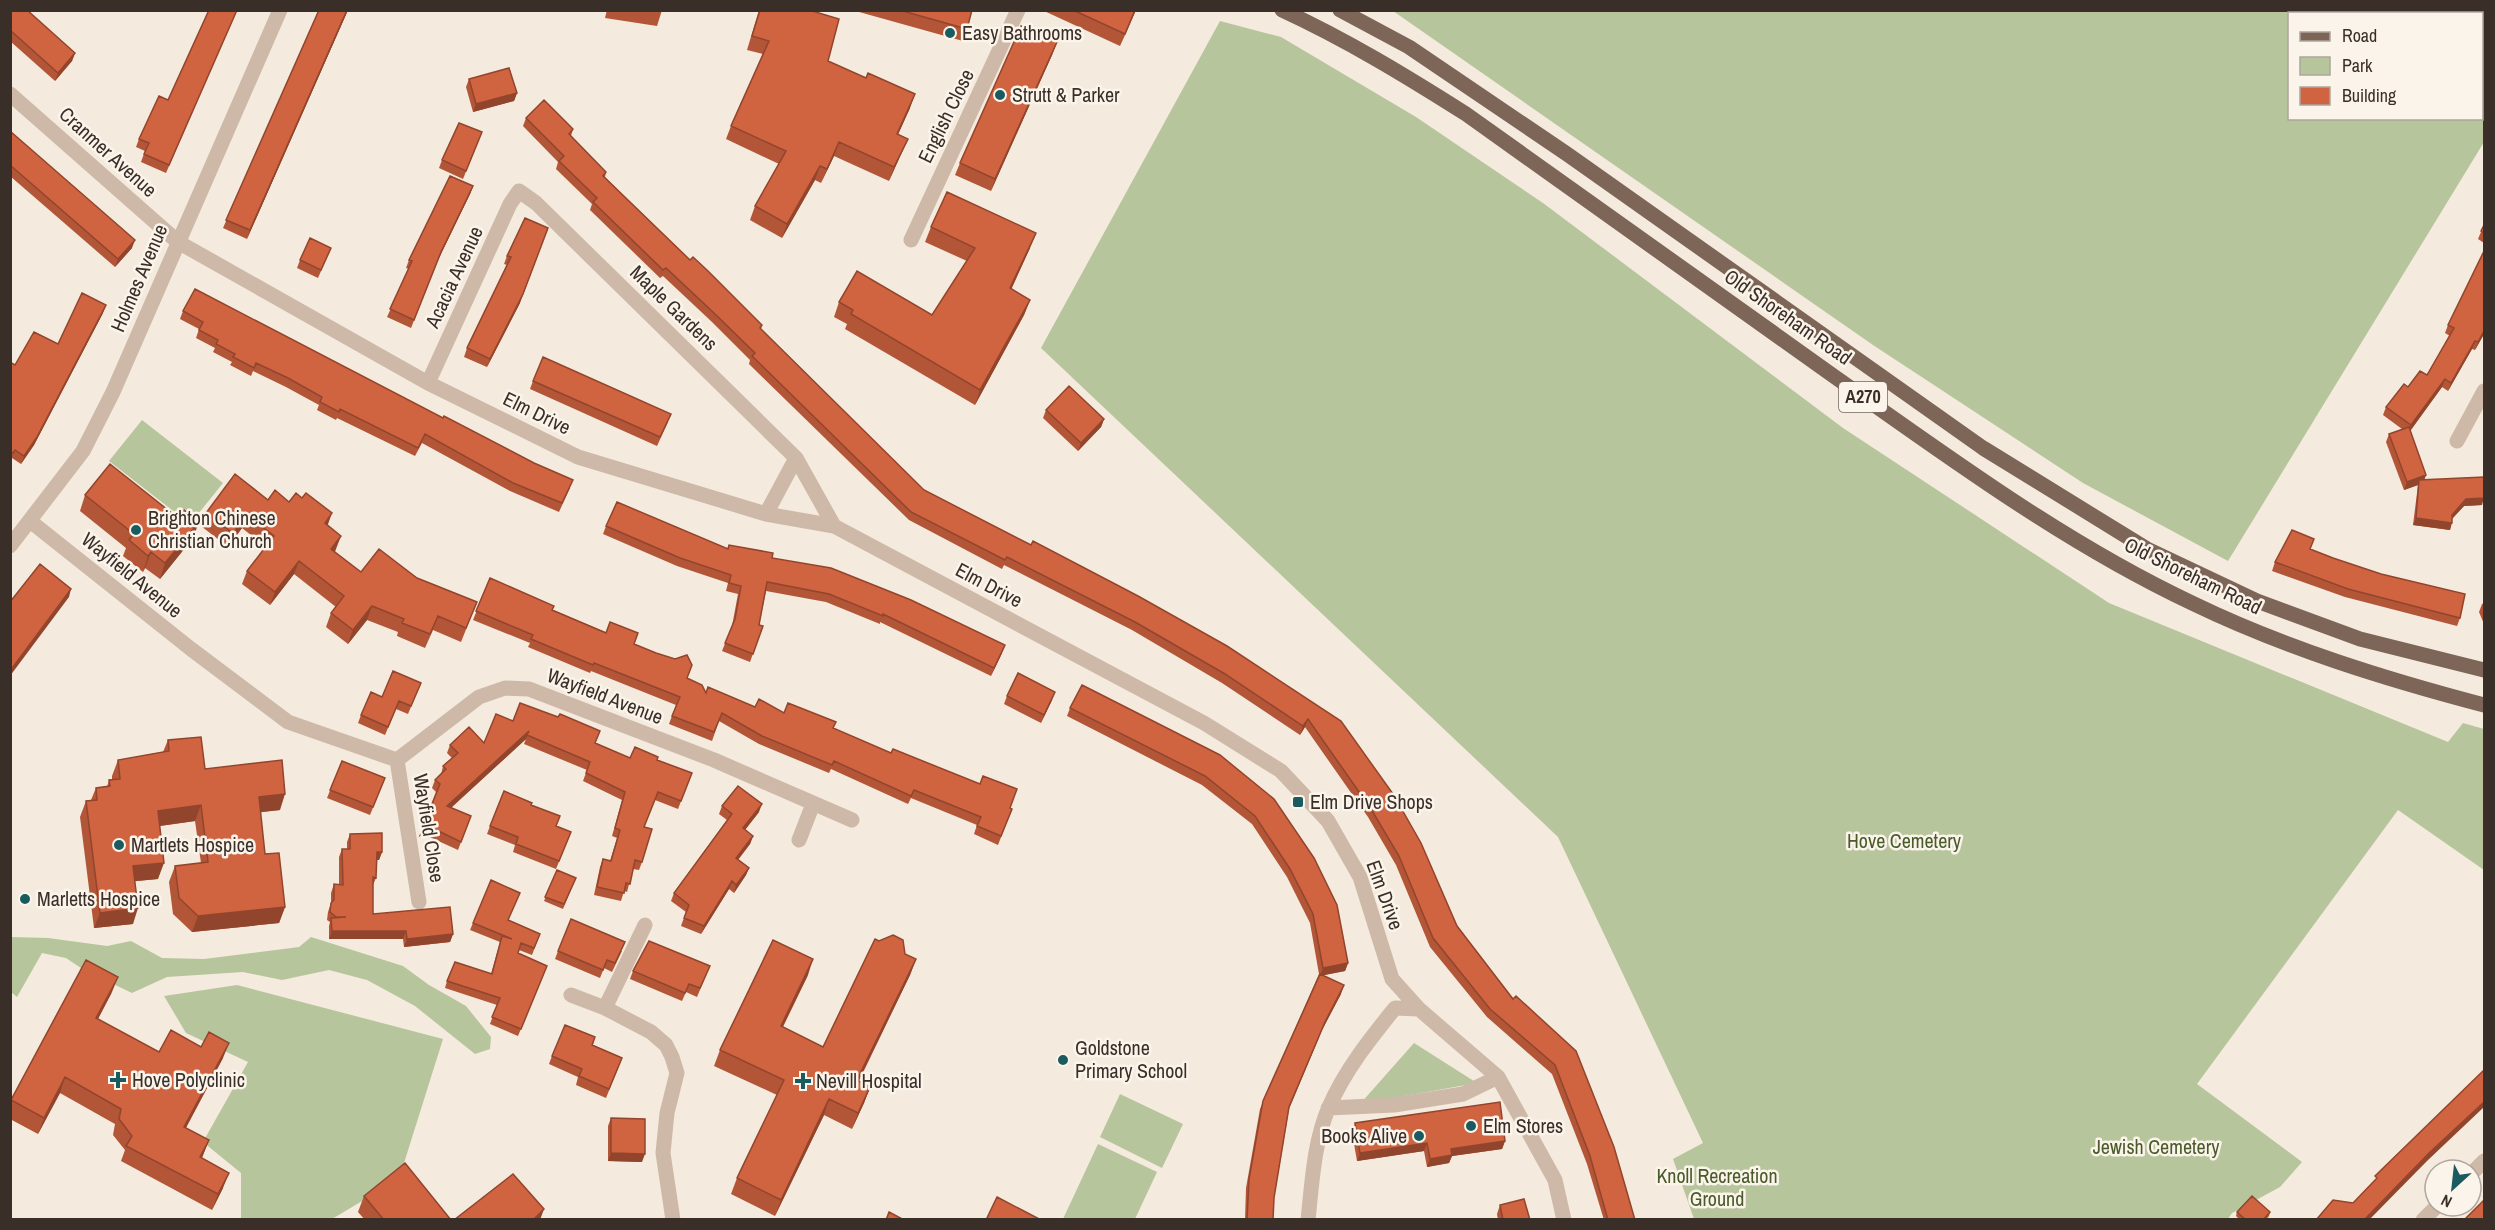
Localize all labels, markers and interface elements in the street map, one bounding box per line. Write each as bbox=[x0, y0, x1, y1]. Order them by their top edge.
legend bbox=[2288, 12, 2483, 120]
place label: Easy Bathrooms bbox=[962, 19, 1082, 46]
text: Road bbox=[2342, 23, 2377, 48]
marker: Easy Bathrooms bbox=[943, 26, 957, 40]
text: Park bbox=[2342, 53, 2373, 78]
street label: English Close bbox=[911, 64, 980, 167]
place label: Strutt & Parker bbox=[1012, 81, 1120, 108]
text: Building bbox=[2342, 83, 2397, 108]
marker: Strutt & Parker bbox=[993, 88, 1007, 102]
street label: Cranmer Avenue bbox=[54, 101, 163, 203]
street label: Holmes Avenue bbox=[104, 220, 173, 336]
street label: Acacia Avenue bbox=[418, 222, 489, 333]
street label: Maple Gardens bbox=[625, 259, 724, 356]
street label: Old Shoreham Road bbox=[1719, 263, 1857, 371]
road number: A270 bbox=[1839, 382, 1887, 412]
street label: Elm Drive bbox=[499, 385, 575, 440]
place label: Brighton Chinese Christian Church bbox=[148, 504, 276, 554]
marker: Brighton Chinese Christian Church bbox=[129, 523, 143, 537]
street label: Wayfield Avenue bbox=[76, 526, 188, 624]
street label: Old Shoreham Road bbox=[2120, 531, 2266, 620]
street label: Elm Drive bbox=[951, 556, 1027, 613]
street label: Wayfield Avenue bbox=[543, 661, 667, 730]
street label: Wayfield Close bbox=[408, 772, 451, 884]
place label: Elm Drive Shops bbox=[1310, 788, 1433, 815]
marker: Elm Drive Shops bbox=[1291, 795, 1305, 809]
park label: Hove Cemetery bbox=[1847, 827, 1962, 854]
place label: Martlets Hospice bbox=[131, 831, 254, 858]
marker: Martlets Hospice bbox=[112, 838, 126, 852]
street label: Elm Drive bbox=[1360, 856, 1410, 933]
place label: Marletts Hospice bbox=[37, 885, 160, 912]
marker: Marletts Hospice bbox=[18, 892, 32, 906]
place label: Goldstone Primary School bbox=[1075, 1034, 1187, 1084]
marker: Goldstone Primary School bbox=[1056, 1053, 1070, 1067]
place label: Hove Polyclinic bbox=[132, 1066, 245, 1093]
place label: Nevill Hospital bbox=[816, 1067, 922, 1094]
marker: Hove Polyclinic bbox=[109, 1071, 127, 1089]
marker: Nevill Hospital bbox=[794, 1072, 812, 1090]
place label: Elm Stores bbox=[1483, 1112, 1563, 1139]
marker: Elm Stores bbox=[1464, 1119, 1478, 1133]
place label: Books Alive bbox=[1321, 1122, 1407, 1149]
marker: Books Alive bbox=[1412, 1129, 1426, 1143]
park label: Jewish Cemetery bbox=[2093, 1133, 2220, 1160]
north arrow bbox=[2423, 1158, 2483, 1218]
park label: Knoll Recreation Ground bbox=[1656, 1162, 1778, 1212]
text: N bbox=[2437, 1189, 2455, 1213]

